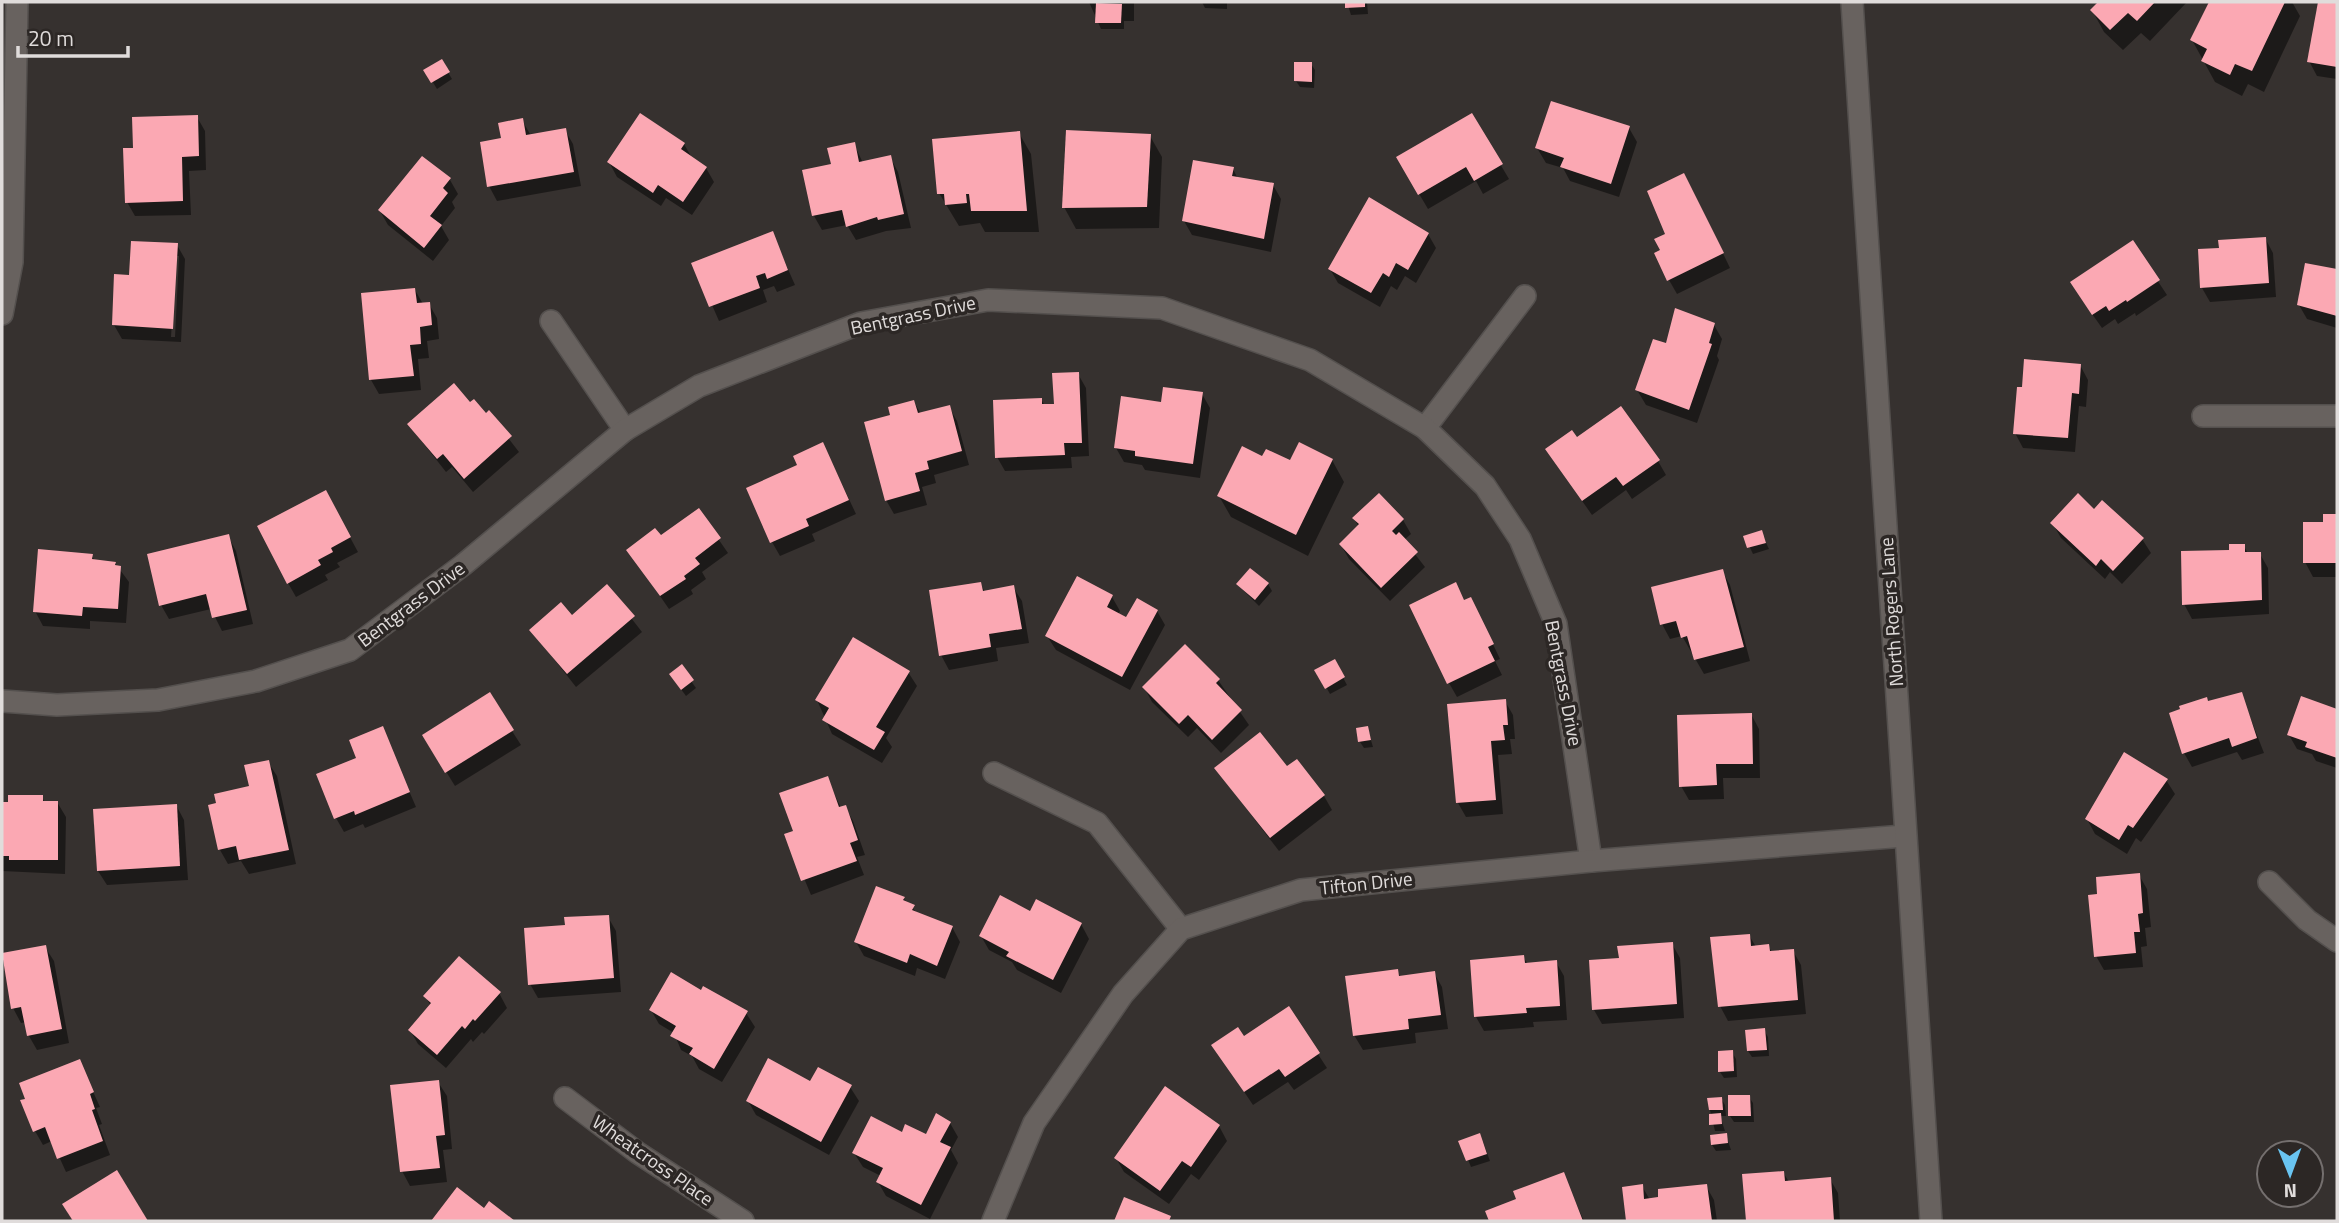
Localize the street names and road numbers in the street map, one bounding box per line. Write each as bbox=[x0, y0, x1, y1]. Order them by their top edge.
street label: Bentgrass Drive bbox=[848, 287, 978, 342]
street label: North Rogers Lane bbox=[1871, 537, 1910, 688]
street label: Bentgrass Drive bbox=[351, 554, 470, 654]
street label: Bentgrass Drive bbox=[1538, 618, 1591, 748]
street label: Tifton Drive bbox=[1318, 863, 1414, 902]
street label: Wheatcross Place bbox=[587, 1107, 720, 1212]

